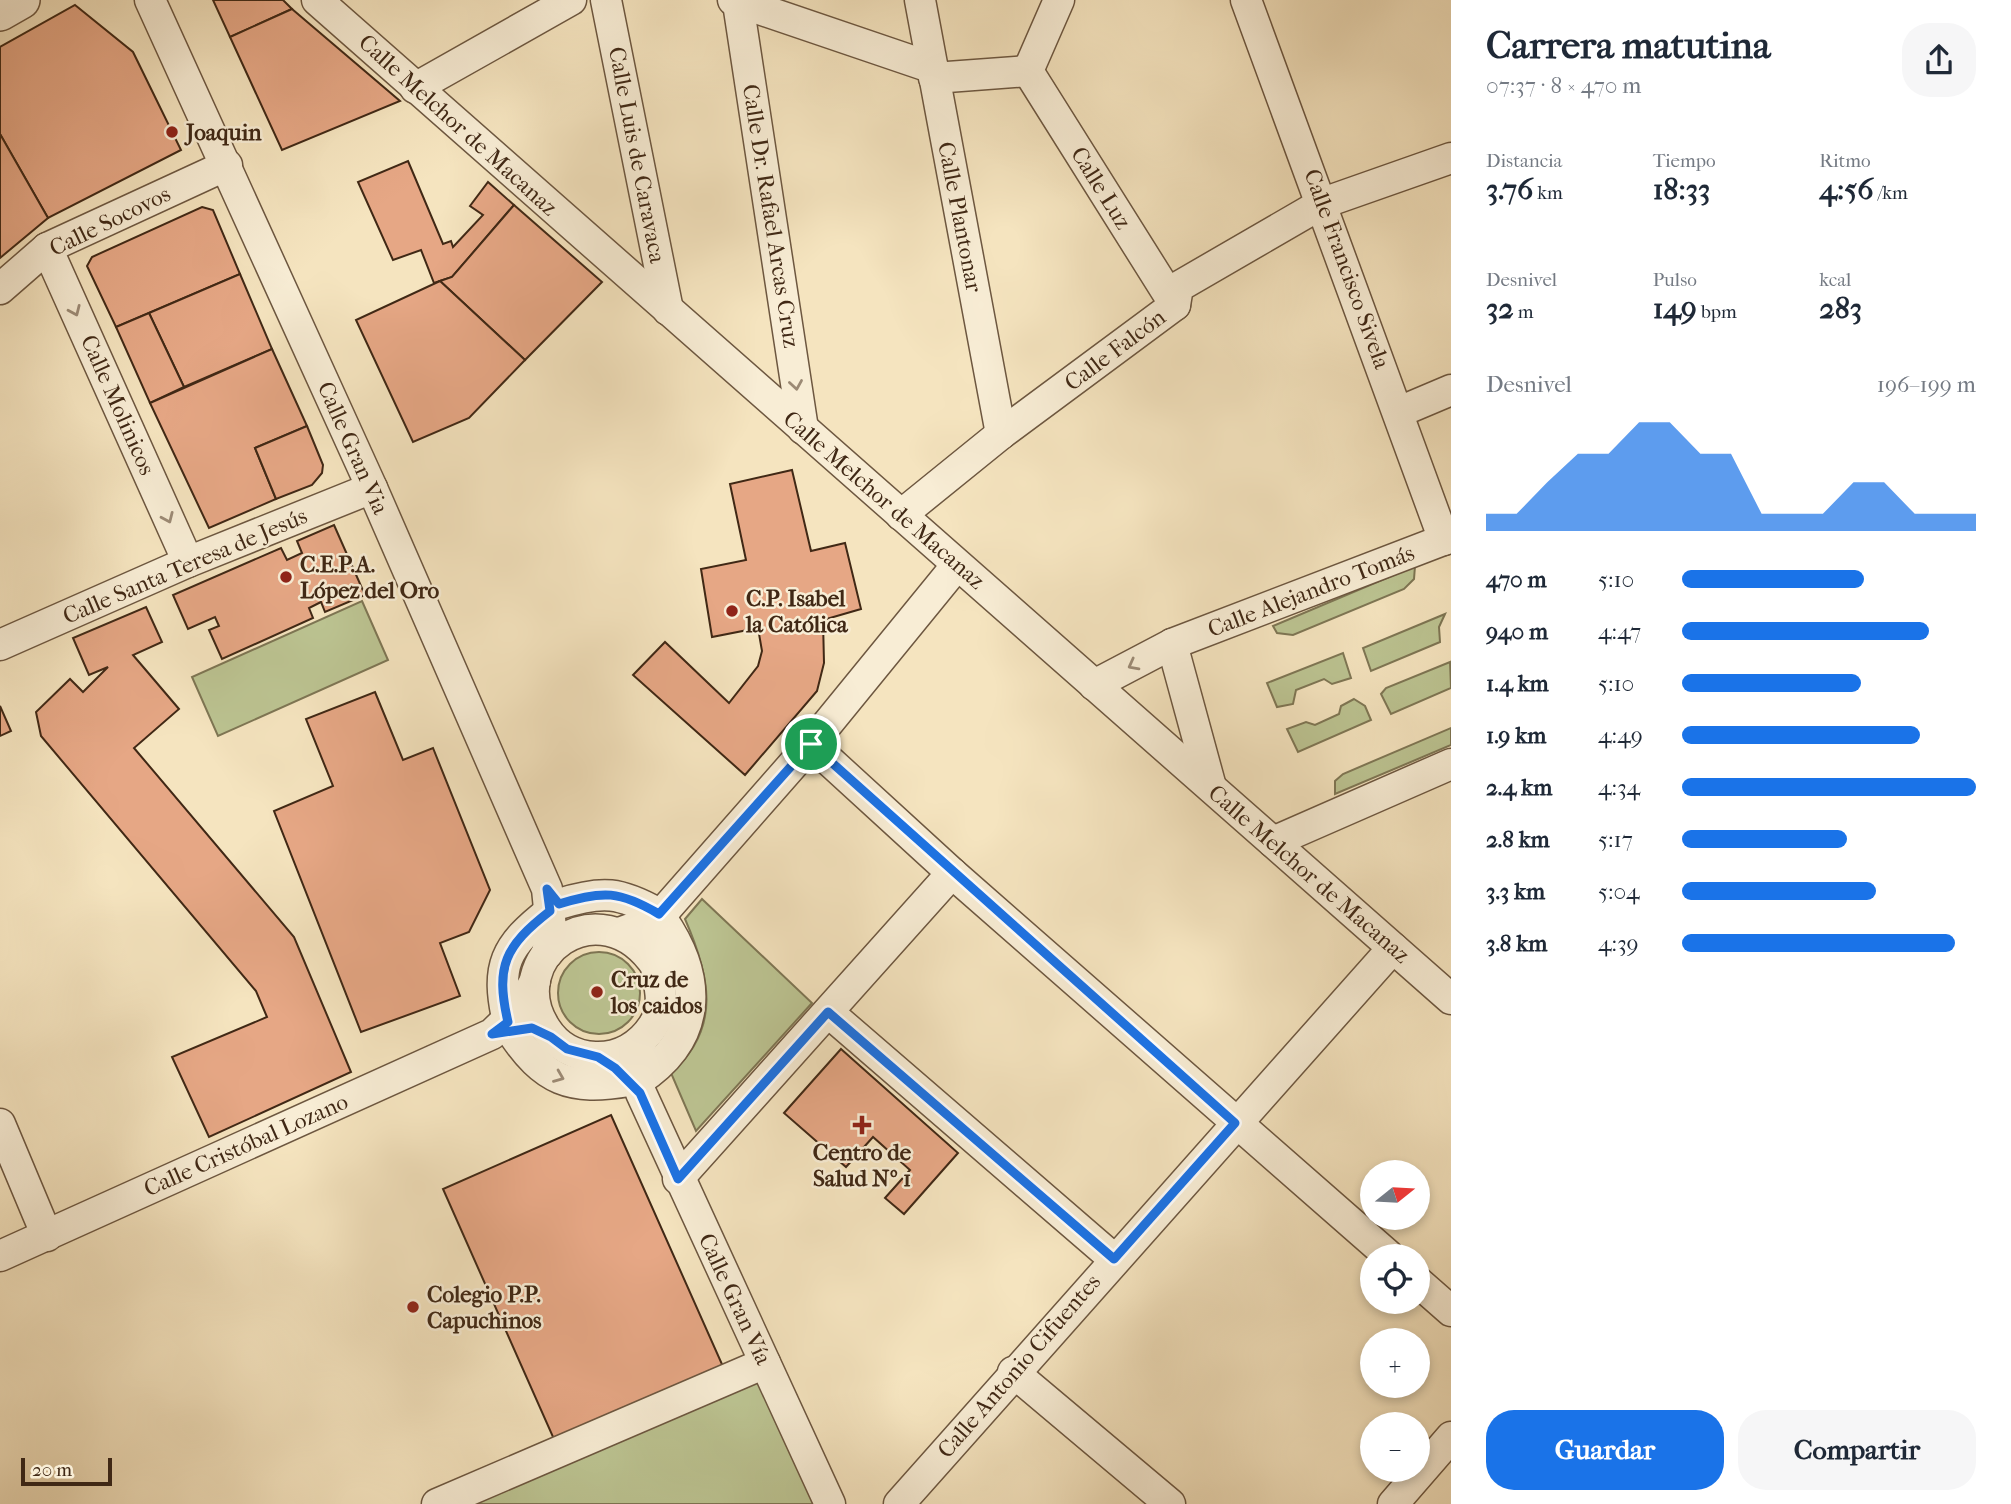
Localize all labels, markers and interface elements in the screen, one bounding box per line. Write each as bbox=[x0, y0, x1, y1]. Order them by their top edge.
text: Carrera matutina bbox=[1486, 23, 1770, 68]
button: share bbox=[1902, 23, 1976, 97]
street label: Calle Melchor de Macanaz bbox=[353, 29, 563, 221]
street label: Calle Luis de Caravaca bbox=[603, 45, 671, 266]
text: 07:37 · 8 × 470 m bbox=[1486, 72, 1641, 99]
street label: Calle Dr. Rafael Arcas Cruz bbox=[737, 82, 805, 350]
place label: Joaquin bbox=[184, 119, 262, 146]
marker: Joaquin bbox=[164, 124, 180, 140]
street label: Calle Plantonar bbox=[932, 140, 988, 295]
street label: Calle Luz bbox=[1065, 142, 1137, 234]
text: Distancia bbox=[1486, 150, 1562, 172]
text: Tiempo bbox=[1653, 150, 1716, 172]
text: Ritmo bbox=[1819, 150, 1871, 172]
street label: Calle Francisco Sivela bbox=[1298, 165, 1396, 373]
text: 3.76 bbox=[1486, 172, 1533, 207]
text: 18:33 bbox=[1653, 172, 1710, 207]
text: 4:56 bbox=[1819, 172, 1874, 207]
street label: Calle Socovos bbox=[45, 180, 175, 262]
text: km bbox=[1533, 182, 1563, 204]
text: /km bbox=[1874, 182, 1908, 204]
text: Desnivel bbox=[1486, 269, 1557, 291]
text: Pulso bbox=[1653, 269, 1697, 291]
text: kcal bbox=[1819, 269, 1851, 291]
text: 32 bbox=[1486, 291, 1514, 326]
text: 149 bbox=[1653, 291, 1697, 326]
text: 283 bbox=[1819, 291, 1862, 326]
text: m bbox=[1514, 301, 1534, 323]
text: bpm bbox=[1697, 301, 1737, 323]
one-way arrow bbox=[67, 303, 81, 316]
street label: Calle Falcón bbox=[1059, 303, 1171, 397]
street label: Calle Molinicos bbox=[75, 331, 161, 479]
text: Desnivel bbox=[1486, 371, 1572, 398]
text: 196–199 m bbox=[1877, 371, 1976, 398]
street label: Calle Gran Via bbox=[312, 378, 394, 519]
one-way arrow bbox=[788, 379, 803, 391]
street label: Calle Melchor de Macanaz bbox=[778, 405, 990, 595]
street label: Calle Santa Teresa de Jesús bbox=[59, 502, 311, 630]
one-way arrow bbox=[160, 511, 174, 523]
street label: Calle Alejandro Tomás bbox=[1204, 539, 1418, 643]
place label: C.E.P.A. López del Oro bbox=[300, 551, 440, 604]
text: 470 m bbox=[1486, 566, 1547, 593]
text: 5:10 bbox=[1598, 566, 1634, 593]
marker: C.E.P.A. López del Oro bbox=[278, 569, 294, 585]
place label: C.P. Isabel la Católica bbox=[745, 585, 849, 638]
marker: C.P. Isabel la Católica bbox=[724, 603, 740, 619]
text: 940 m bbox=[1486, 618, 1548, 645]
text: 4:47 bbox=[1598, 618, 1641, 645]
one-way arrow bbox=[1128, 656, 1140, 670]
text: 1.4 km bbox=[1486, 670, 1549, 697]
text: 5:10 bbox=[1598, 670, 1634, 697]
pin bbox=[781, 714, 841, 774]
text: 1.9 km bbox=[1486, 722, 1546, 749]
text: 4:49 bbox=[1598, 722, 1643, 749]
icon: arrive bbox=[792, 725, 830, 763]
text: 2.4 km bbox=[1486, 774, 1552, 801]
text: 4:34 bbox=[1598, 774, 1640, 801]
street label: Calle Melchor de Macanaz bbox=[1203, 779, 1415, 969]
text: 2.8 km bbox=[1486, 826, 1550, 853]
text: 5:17 bbox=[1598, 826, 1633, 853]
text: 3.3 km bbox=[1486, 878, 1545, 905]
text: 5:04 bbox=[1598, 878, 1640, 905]
text: 3.8 km bbox=[1486, 930, 1547, 957]
text: 4:39 bbox=[1598, 930, 1639, 957]
place label: Cruz de los caidos bbox=[610, 966, 703, 1019]
marker: Cruz de los caidos bbox=[589, 984, 605, 1000]
one-way arrow bbox=[553, 1068, 565, 1082]
street label: Calle Cristóbal Lozano bbox=[140, 1088, 352, 1202]
marker: Centro de Salud Nº 1 bbox=[852, 1115, 872, 1135]
place label: Centro de Salud Nº 1 bbox=[813, 1139, 912, 1192]
north arrow bbox=[1360, 1160, 1430, 1230]
map controls bbox=[1360, 1160, 1430, 1482]
street label: Calle Gran Vía bbox=[693, 1229, 777, 1369]
button: locate bbox=[1360, 1244, 1430, 1314]
street label: Calle Antonio Cifuentes bbox=[932, 1269, 1106, 1463]
place label: Colegio P.P. Capuchinos bbox=[427, 1281, 542, 1334]
marker: Colegio P.P. Capuchinos bbox=[405, 1299, 421, 1315]
button: + bbox=[1360, 1328, 1430, 1398]
button: Guardar bbox=[1486, 1410, 1724, 1490]
button: Compartir bbox=[1738, 1410, 1976, 1490]
button: − bbox=[1360, 1412, 1430, 1482]
scale bar bbox=[21, 1455, 112, 1487]
text: 20 m bbox=[32, 1459, 72, 1481]

